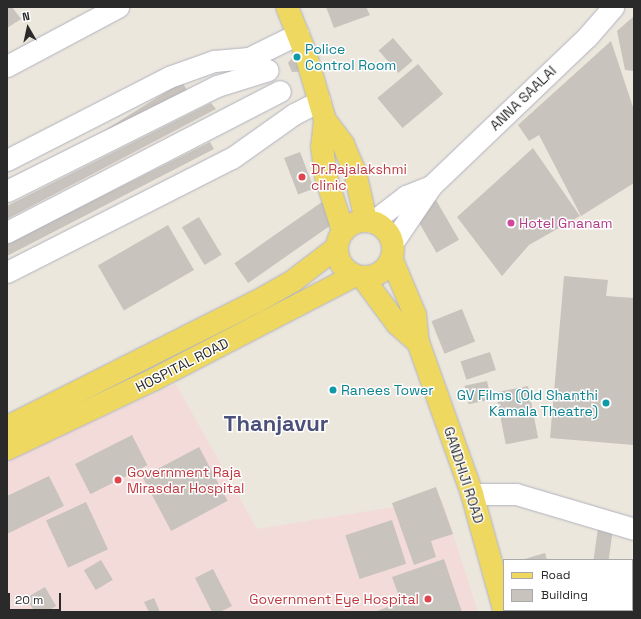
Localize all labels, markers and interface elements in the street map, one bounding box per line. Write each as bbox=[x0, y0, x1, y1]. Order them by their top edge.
north arrow bbox=[8, 8, 48, 48]
text: N bbox=[21, 9, 31, 24]
place label: Police Control Room bbox=[305, 41, 396, 74]
marker: Police Control Room bbox=[292, 52, 302, 62]
street label: ANNA SAALAI bbox=[486, 62, 560, 134]
place label: Dr.Rajalakshmi clinic bbox=[311, 161, 407, 194]
marker: Dr.Rajalakshmi clinic bbox=[296, 171, 308, 183]
place label: Hotel Gnanam bbox=[519, 215, 613, 231]
marker: Hotel Gnanam bbox=[506, 218, 516, 228]
street label: HOSPITAL ROAD bbox=[133, 334, 231, 396]
place label: Ranees Tower bbox=[341, 382, 434, 398]
marker: Ranees Tower bbox=[328, 385, 338, 395]
place label: GV Films (Old Shanthi Kamala Theatre) bbox=[457, 387, 598, 420]
marker: GV Films (Old Shanthi Kamala Theatre) bbox=[601, 398, 611, 408]
district label: Thanjavur bbox=[223, 411, 329, 437]
street label: GANDHIJI ROAD bbox=[440, 425, 488, 525]
place label: Government Raja Mirasdar Hospital bbox=[127, 464, 244, 496]
marker: Government Raja Mirasdar Hospital bbox=[112, 474, 124, 486]
legend bbox=[503, 559, 633, 611]
text: Road bbox=[541, 567, 570, 583]
scale bar bbox=[10, 585, 63, 611]
text: Building bbox=[541, 587, 588, 603]
place label: Government Eye Hospital bbox=[249, 591, 419, 607]
text: 20 m bbox=[15, 592, 43, 608]
marker: Government Eye Hospital bbox=[422, 593, 434, 605]

